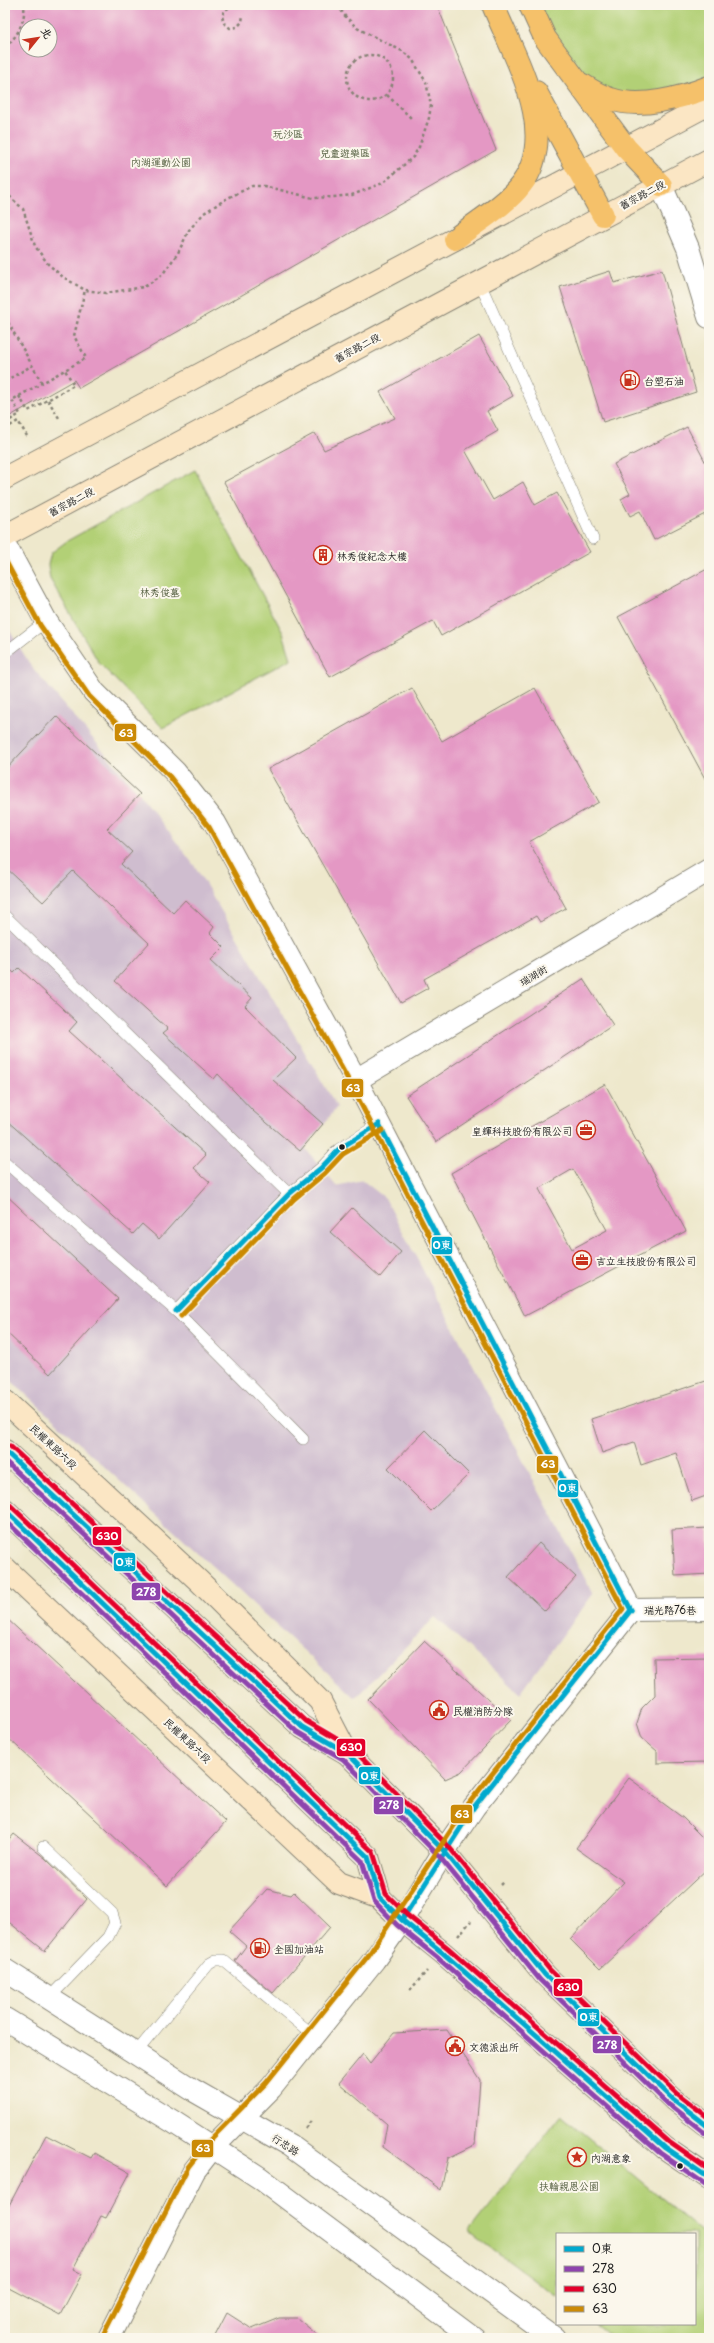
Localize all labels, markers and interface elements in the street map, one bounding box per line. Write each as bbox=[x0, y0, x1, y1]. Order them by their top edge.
north arrow bbox=[18, 18, 58, 58]
text: 北 bbox=[37, 24, 57, 42]
park label: 玩沙區 bbox=[273, 126, 303, 141]
park label: 兒童遊樂區 bbox=[320, 145, 370, 160]
park label: 內湖運動公園 bbox=[131, 154, 191, 169]
street label: 舊宗路二段 bbox=[616, 176, 668, 212]
street label: 舊宗路二段 bbox=[331, 329, 383, 365]
fuel station icon: 台塑石油 bbox=[619, 369, 641, 391]
place label: 台塑石油 bbox=[644, 373, 684, 388]
street label: 舊宗路二段 bbox=[45, 483, 97, 519]
building icon: 林秀俊紀念大樓 bbox=[312, 544, 334, 566]
place label: 林秀俊紀念大樓 bbox=[337, 548, 407, 563]
park label: 林秀俊墓 bbox=[140, 584, 180, 599]
line badge: 63 bbox=[114, 723, 137, 742]
text: 63 bbox=[119, 724, 133, 741]
street label: 瑞湖街 bbox=[516, 961, 550, 989]
line badge: 63 bbox=[341, 1078, 364, 1098]
text: 63 bbox=[346, 1079, 360, 1096]
office icon: 皇輝科技股份有限公司 bbox=[575, 1119, 597, 1141]
place label: 皇輝科技股份有限公司 bbox=[472, 1123, 572, 1138]
unlabelled marker bbox=[337, 1142, 347, 1152]
line badge: 0東 bbox=[431, 1236, 453, 1255]
text: 0東 bbox=[432, 1236, 452, 1253]
office icon: 吉立生技股份有限公司 bbox=[571, 1249, 593, 1271]
place label: 吉立生技股份有限公司 bbox=[596, 1253, 696, 1268]
street label: 民權東路六段 bbox=[27, 1420, 81, 1472]
line badge: 63 bbox=[536, 1455, 559, 1474]
text: 63 bbox=[541, 1455, 555, 1472]
line badge: 0東 bbox=[557, 1479, 579, 1498]
text: 0東 bbox=[558, 1479, 578, 1496]
line badge: 630 bbox=[92, 1526, 122, 1546]
text: 630 bbox=[96, 1527, 118, 1544]
line badge: 0東 bbox=[113, 1552, 136, 1572]
text: 0東 bbox=[115, 1553, 135, 1570]
line badge: 278 bbox=[131, 1582, 161, 1601]
text: 278 bbox=[136, 1583, 156, 1600]
street label: 瑞光路76巷 bbox=[644, 1602, 697, 1617]
public building icon: 民權消防分隊 bbox=[428, 1699, 450, 1721]
place label: 民權消防分隊 bbox=[453, 1703, 513, 1718]
street label: 民權東路六段 bbox=[161, 1714, 215, 1766]
line badge: 630 bbox=[336, 1738, 366, 1757]
text: 630 bbox=[340, 1738, 362, 1755]
line badge: 0東 bbox=[358, 1766, 381, 1785]
text: 0東 bbox=[360, 1767, 380, 1784]
line badge: 278 bbox=[373, 1796, 404, 1815]
text: 278 bbox=[379, 1796, 399, 1813]
line badge: 63 bbox=[450, 1804, 473, 1824]
text: 63 bbox=[455, 1805, 469, 1822]
fuel station icon: 全國加油站 bbox=[249, 1937, 271, 1959]
place label: 全國加油站 bbox=[274, 1941, 324, 1956]
line badge: 630 bbox=[553, 1978, 583, 1997]
text: 630 bbox=[557, 1978, 579, 1995]
line badge: 0東 bbox=[577, 2008, 600, 2027]
text: 0東 bbox=[579, 2008, 599, 2025]
public building icon: 文德派出所 bbox=[444, 2035, 466, 2057]
line badge: 278 bbox=[592, 2035, 622, 2054]
text: 278 bbox=[597, 2036, 617, 2053]
place label: 文德派出所 bbox=[469, 2039, 519, 2054]
street label: 行忠路 bbox=[269, 2130, 303, 2158]
line badge: 63 bbox=[191, 2139, 214, 2158]
text: 63 bbox=[196, 2139, 210, 2156]
place icon: 內湖意象 bbox=[566, 2146, 588, 2168]
place label: 內湖意象 bbox=[591, 2150, 631, 2165]
unlabelled marker bbox=[675, 2161, 685, 2171]
park label: 扶輪親恩公園 bbox=[539, 2178, 599, 2193]
legend bbox=[556, 2233, 696, 2325]
text: 0東 bbox=[592, 2239, 613, 2257]
text: 278 bbox=[592, 2259, 615, 2277]
text: 630 bbox=[592, 2279, 617, 2297]
text: 63 bbox=[592, 2299, 608, 2317]

